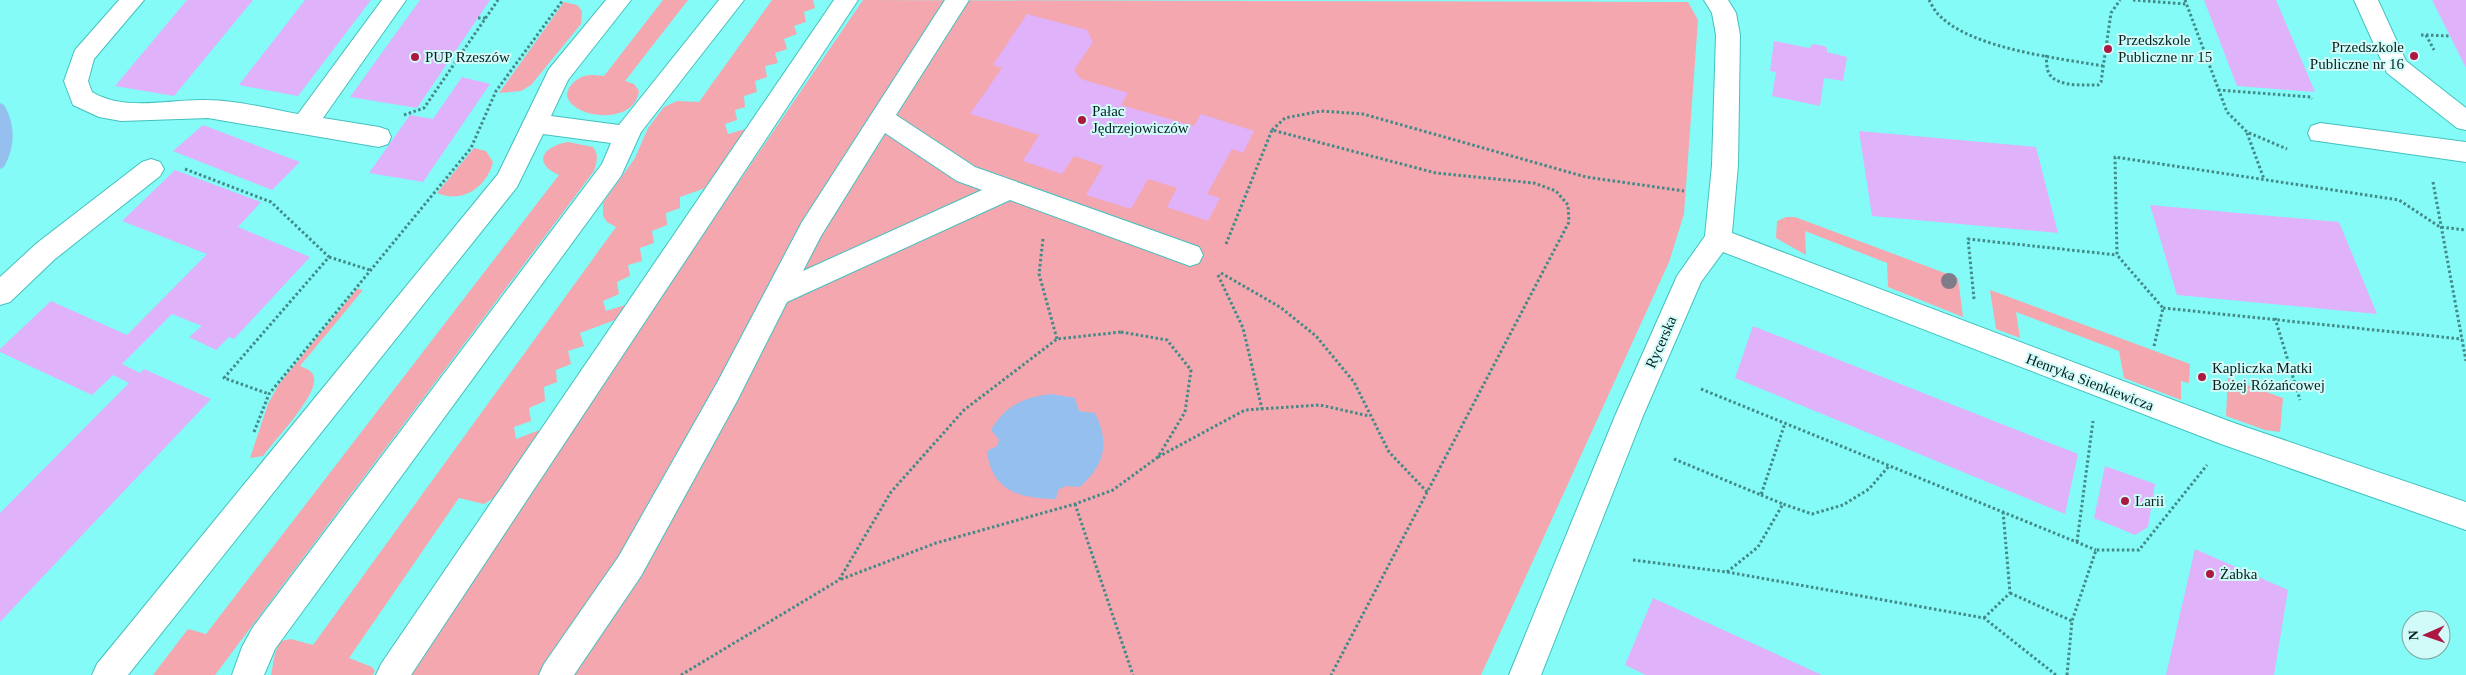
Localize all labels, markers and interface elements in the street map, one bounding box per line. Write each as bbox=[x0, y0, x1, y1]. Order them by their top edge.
place label: Przedszkole Publiczne nr 15 bbox=[2118, 32, 2212, 65]
place label: Przedszkole Publiczne nr 16 bbox=[2310, 39, 2404, 72]
marker: Przedszkole Publiczne nr 15 bbox=[2102, 43, 2114, 55]
place label: PUP Rzeszów bbox=[425, 49, 510, 65]
marker: Przedszkole Publiczne nr 16 bbox=[2408, 50, 2420, 62]
marker: PUP Rzeszów bbox=[409, 51, 421, 63]
place label: Pałac Jędrzejowiczów bbox=[1092, 103, 1189, 136]
marker: Pałac Jędrzejowiczów bbox=[1076, 114, 1088, 126]
street label: Rycerska bbox=[1642, 313, 1680, 370]
street label: Henryka Sienkiewicza bbox=[2024, 350, 2156, 414]
place label: Kapliczka Matki Bożej Różańcowej bbox=[2212, 360, 2325, 393]
marker: Kapliczka Matki Bożej Różańcowej bbox=[2196, 371, 2208, 383]
place label: Larii bbox=[2135, 493, 2164, 509]
marker: Larii bbox=[2119, 495, 2131, 507]
place label: Żabka bbox=[2220, 566, 2258, 582]
marker: Żabka bbox=[2204, 568, 2216, 580]
north arrow bbox=[2401, 610, 2451, 660]
text: N bbox=[2406, 630, 2421, 641]

